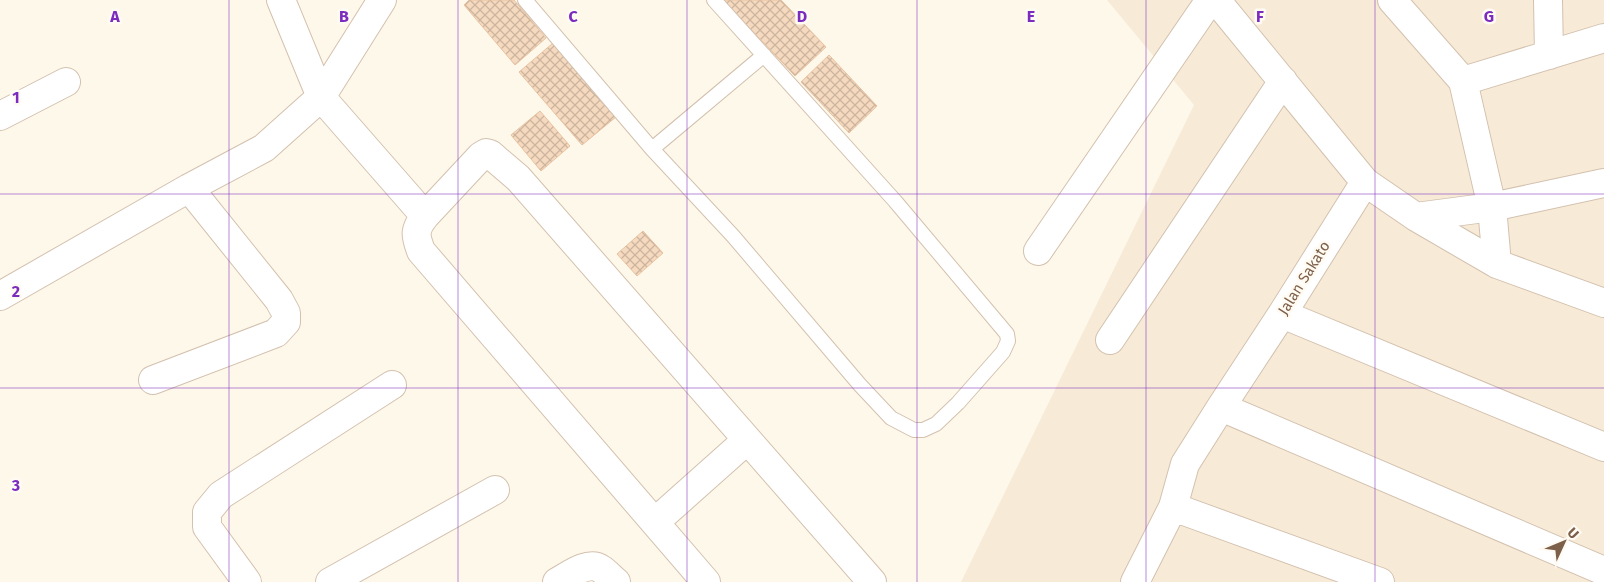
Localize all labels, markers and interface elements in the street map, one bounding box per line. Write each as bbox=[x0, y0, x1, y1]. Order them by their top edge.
text: A bbox=[109, 7, 120, 26]
text: B bbox=[339, 7, 349, 26]
text: C bbox=[568, 7, 578, 26]
text: D bbox=[797, 7, 807, 26]
text: E bbox=[1027, 7, 1035, 26]
text: F bbox=[1256, 7, 1264, 26]
text: G bbox=[1484, 7, 1494, 26]
text: 1 bbox=[12, 88, 20, 107]
street label: Jalan Sakato bbox=[1274, 238, 1334, 318]
text: 2 bbox=[12, 282, 20, 301]
text: 3 bbox=[11, 476, 20, 495]
north arrow bbox=[1539, 517, 1589, 567]
text: U bbox=[1564, 524, 1582, 543]

